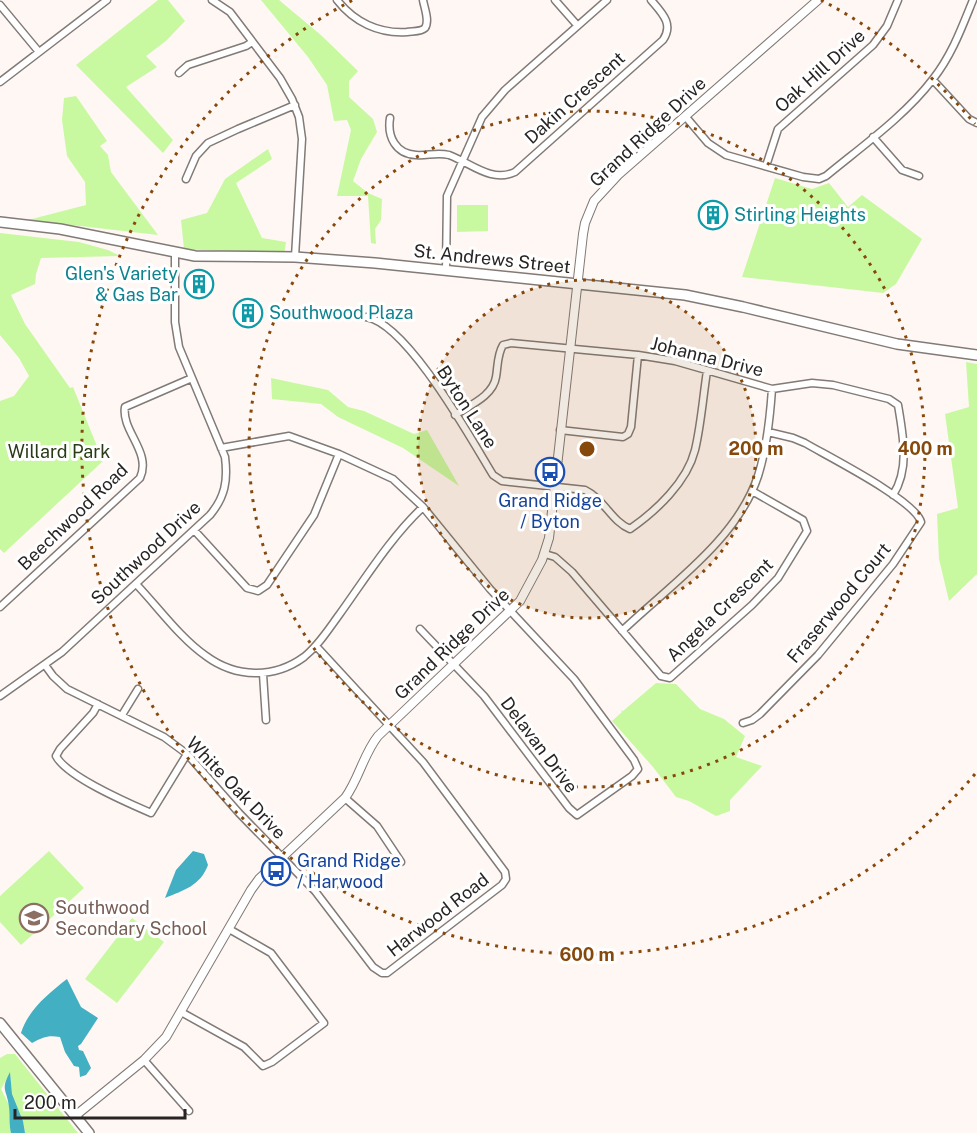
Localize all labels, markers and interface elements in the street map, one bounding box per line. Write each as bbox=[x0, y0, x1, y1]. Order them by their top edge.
street label: Oak Hill Drive bbox=[770, 25, 869, 117]
street label: Dakin Crescent bbox=[520, 47, 629, 148]
street label: Grand Ridge Drive bbox=[585, 72, 710, 191]
building icon: Stirling Heights bbox=[697, 199, 729, 231]
place label: Stirling Heights bbox=[734, 204, 866, 225]
street label: St. Andrews Street bbox=[412, 240, 572, 277]
place label: Glen's Variety & Gas Bar bbox=[65, 263, 178, 305]
building icon: Glen's Variety & Gas Bar bbox=[183, 268, 215, 300]
building icon: Southwood Plaza bbox=[232, 297, 264, 329]
place label: Southwood Plaza bbox=[269, 302, 414, 323]
street label: Johanna Drive bbox=[648, 332, 766, 381]
street label: Byton Lane bbox=[433, 362, 502, 452]
text: 200 m bbox=[729, 438, 783, 459]
text: 400 m bbox=[897, 438, 953, 459]
centre of rings bbox=[577, 439, 597, 459]
park label: Willard Park bbox=[8, 441, 110, 462]
bus stop icon: Grand Ridge / Byton bbox=[534, 456, 566, 488]
street label: Beechwood Road bbox=[13, 459, 132, 574]
place label: Grand Ridge / Byton bbox=[498, 490, 602, 532]
street label: Southwood Drive bbox=[87, 496, 205, 609]
street label: Fraserwood Court bbox=[782, 538, 895, 667]
street label: Angela Crescent bbox=[662, 554, 777, 666]
street label: Grand Ridge Drive bbox=[390, 584, 513, 704]
street label: Delavan Drive bbox=[497, 693, 582, 797]
street label: White Oak Drive bbox=[182, 732, 290, 843]
place label: Grand Ridge / Harwood bbox=[297, 850, 401, 892]
bus stop icon: Grand Ridge / Harwood bbox=[260, 855, 292, 887]
street label: Harwood Road bbox=[383, 868, 493, 961]
place label: Southwood Secondary School bbox=[55, 897, 207, 939]
school or university icon: Southwood Secondary School bbox=[18, 902, 50, 934]
text: 600 m bbox=[559, 944, 615, 965]
scale bar bbox=[15, 1082, 184, 1120]
text: 200 m bbox=[24, 1092, 77, 1113]

